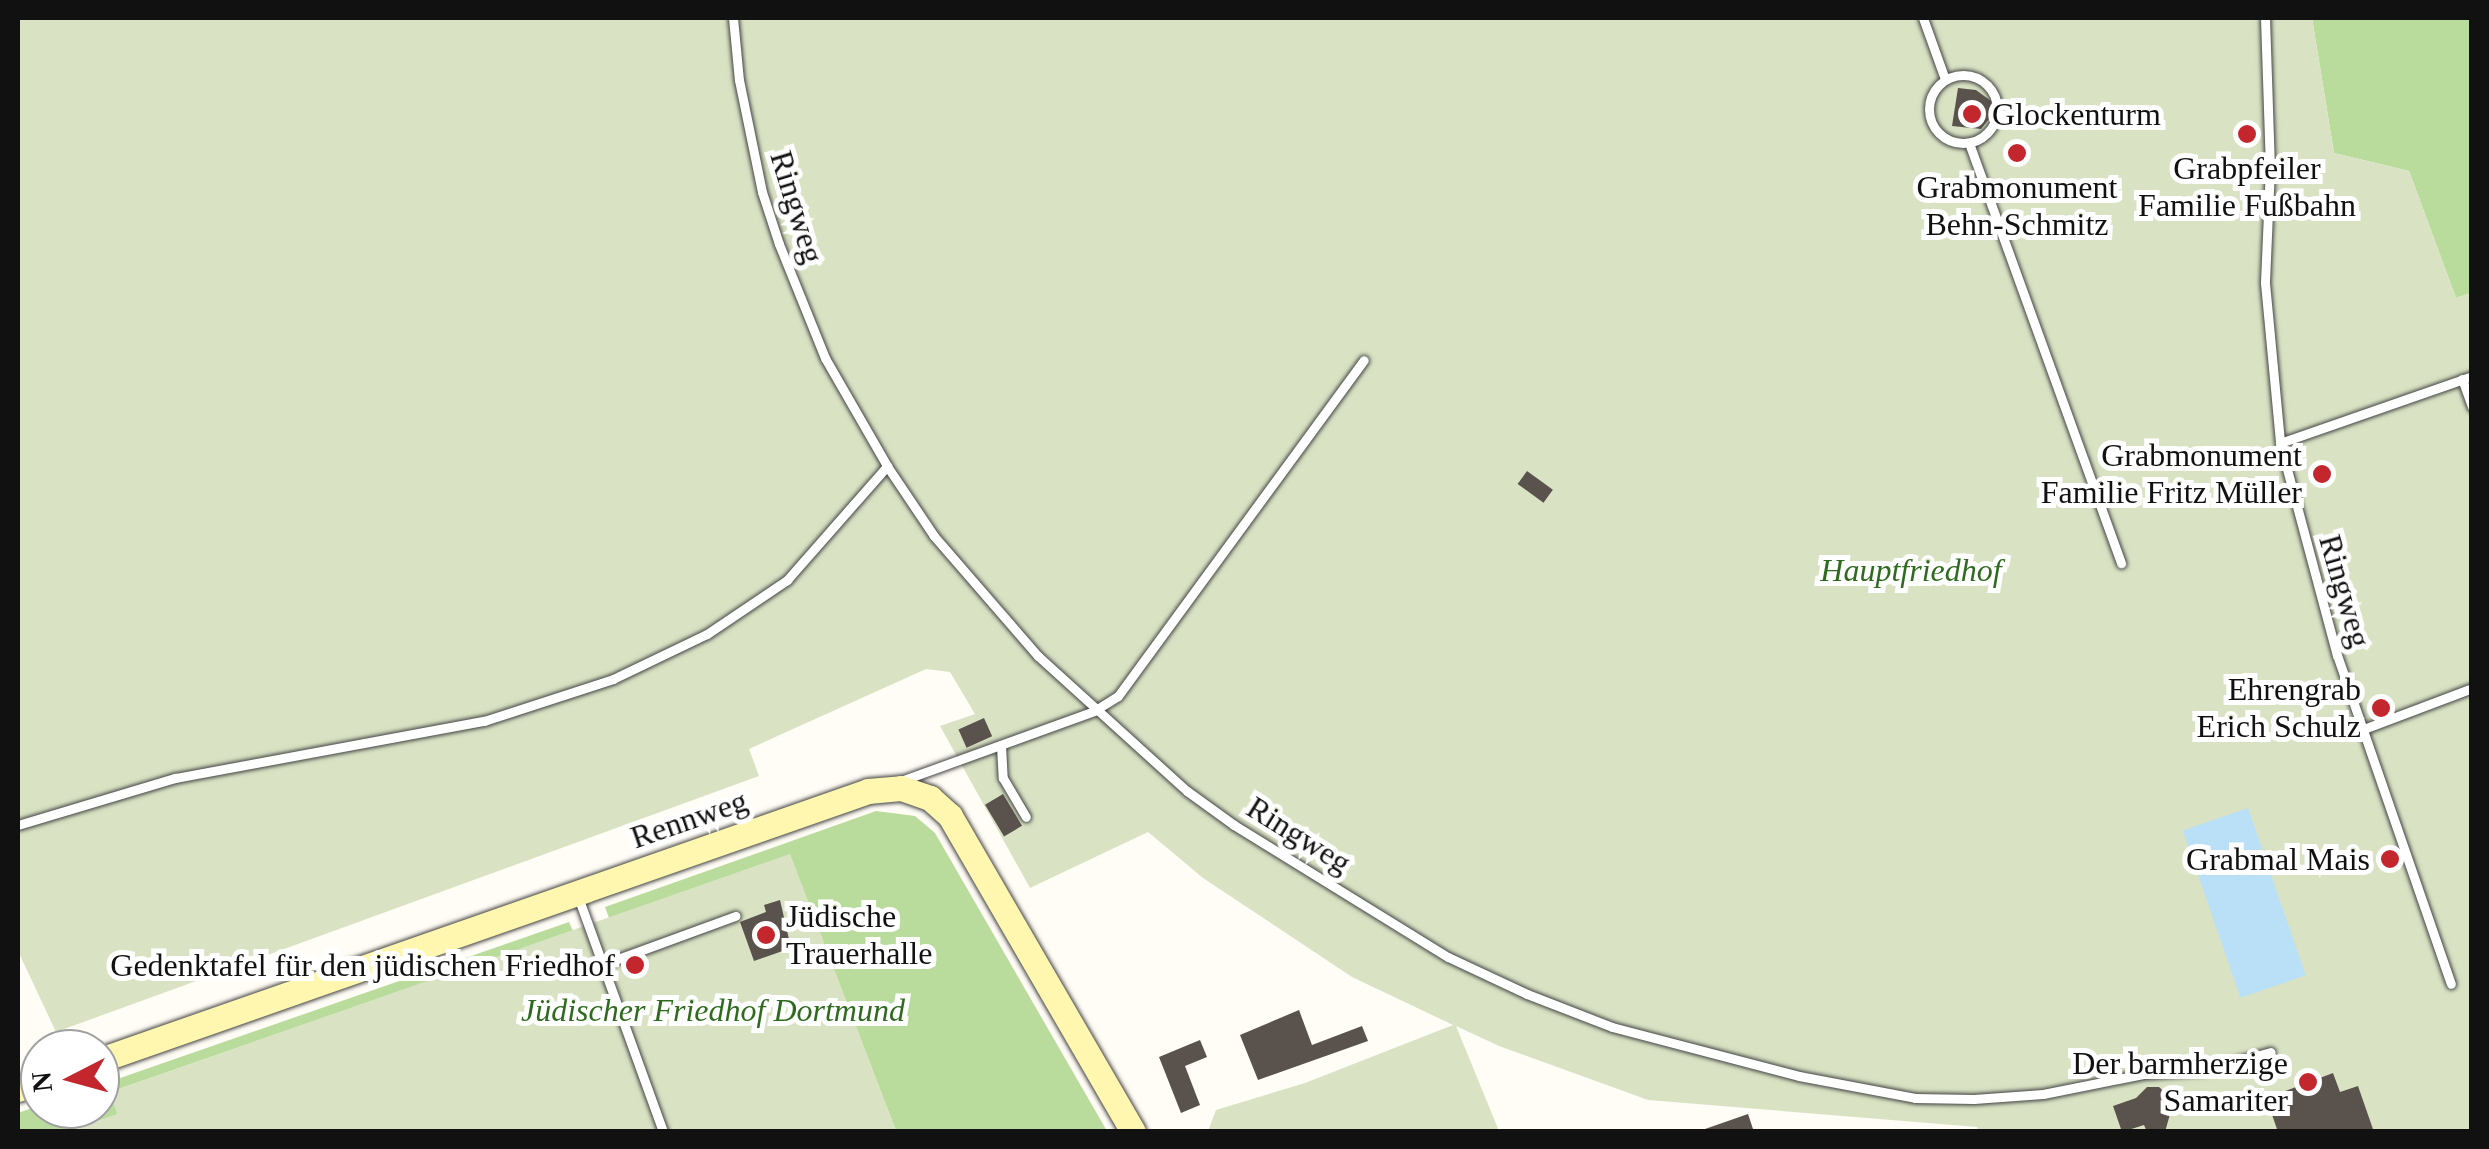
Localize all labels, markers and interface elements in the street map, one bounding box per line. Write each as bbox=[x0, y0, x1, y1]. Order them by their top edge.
place label: Glockenturm bbox=[1992, 95, 2161, 133]
marker: Glockenturm bbox=[1961, 103, 1983, 125]
marker: Grabpfeiler Familie Fußbahn bbox=[2236, 123, 2258, 145]
marker: Grabmonument Behn-Schmitz bbox=[2006, 142, 2028, 164]
street label: Ringweg bbox=[762, 146, 832, 268]
place label: Grabpfeiler Familie Fußbahn bbox=[2138, 150, 2356, 225]
place label: Grabmonument Behn-Schmitz bbox=[1917, 169, 2117, 244]
place label: Grabmonument Familie Fritz Müller bbox=[2041, 437, 2302, 512]
marker: Grabmonument Familie Fritz Müller bbox=[2311, 463, 2333, 485]
street label: Ringweg bbox=[2311, 530, 2379, 652]
park label: Hauptfriedhof bbox=[1820, 551, 2002, 589]
place label: Ehrengrab Erich Schulz bbox=[2197, 671, 2361, 746]
marker: Ehrengrab Erich Schulz bbox=[2370, 697, 2392, 719]
street label: Rennweg bbox=[626, 781, 752, 857]
street label: Ringweg bbox=[1240, 788, 1358, 882]
place label: Grabmal Mais bbox=[2186, 840, 2370, 878]
marker: Grabmal Mais bbox=[2379, 848, 2401, 870]
place label: Jüdische Trauerhalle bbox=[786, 898, 932, 973]
marker: Jüdische Trauerhalle bbox=[755, 924, 777, 946]
place label: Gedenktafel für den jüdischen Friedhof bbox=[110, 946, 615, 984]
marker: Gedenktafel für den jüdischen Friedhof bbox=[624, 954, 646, 976]
park label: Jüdischer Friedhof Dortmund bbox=[521, 991, 905, 1029]
north arrow bbox=[20, 1029, 120, 1129]
place label: Der barmherzige Samariter bbox=[2072, 1045, 2288, 1120]
text: N bbox=[25, 1070, 58, 1094]
marker: Der barmherzige Samariter bbox=[2297, 1071, 2319, 1093]

